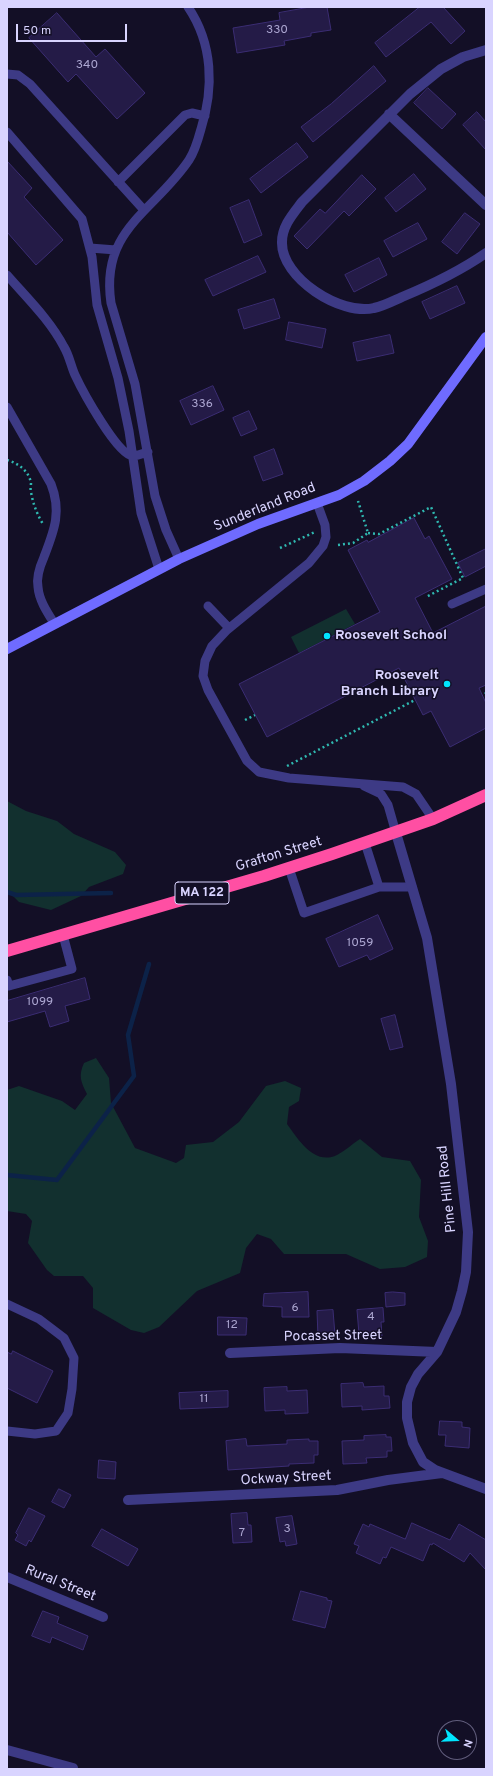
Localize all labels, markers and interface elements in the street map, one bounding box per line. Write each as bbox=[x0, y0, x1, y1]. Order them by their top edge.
scale bar bbox=[18, 16, 129, 42]
text: 50 m bbox=[23, 23, 51, 39]
house number: 330 bbox=[266, 24, 288, 38]
house number: 340 bbox=[76, 59, 98, 73]
house number: 336 bbox=[191, 398, 213, 412]
street label: Sunderland Road bbox=[212, 480, 318, 536]
place label: Roosevelt School bbox=[335, 628, 447, 644]
marker: Roosevelt School bbox=[322, 631, 332, 641]
place label: Roosevelt Branch Library bbox=[341, 668, 439, 700]
marker: Roosevelt Branch Library bbox=[442, 679, 452, 689]
street label: Grafton Street bbox=[234, 834, 324, 876]
road number: MA 122 bbox=[175, 882, 229, 904]
house number: 1059 bbox=[347, 937, 373, 951]
house number: 1099 bbox=[27, 996, 53, 1010]
street label: Pine Hill Road bbox=[435, 1145, 461, 1233]
house number: 6 bbox=[291, 1302, 299, 1316]
house number: 4 bbox=[367, 1311, 375, 1325]
house number: 12 bbox=[226, 1319, 238, 1333]
street label: Pocasset Street bbox=[284, 1328, 382, 1346]
house number: 11 bbox=[200, 1393, 208, 1407]
street label: Ockway Street bbox=[240, 1468, 332, 1490]
house number: 3 bbox=[283, 1523, 291, 1537]
house number: 7 bbox=[239, 1527, 245, 1541]
street label: Rural Street bbox=[22, 1562, 98, 1606]
north arrow bbox=[437, 1720, 477, 1760]
text: N bbox=[459, 1738, 475, 1750]

